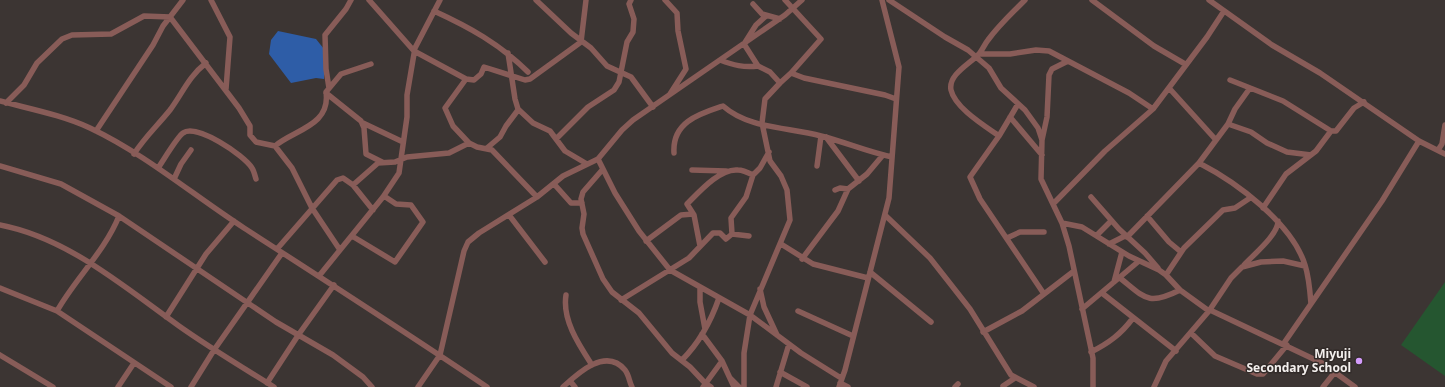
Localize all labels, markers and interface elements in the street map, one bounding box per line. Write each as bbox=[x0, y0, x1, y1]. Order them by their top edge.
place label: Miyuji Secondary School bbox=[1246, 345, 1351, 376]
marker: Miyuji Secondary School bbox=[1354, 356, 1364, 366]

